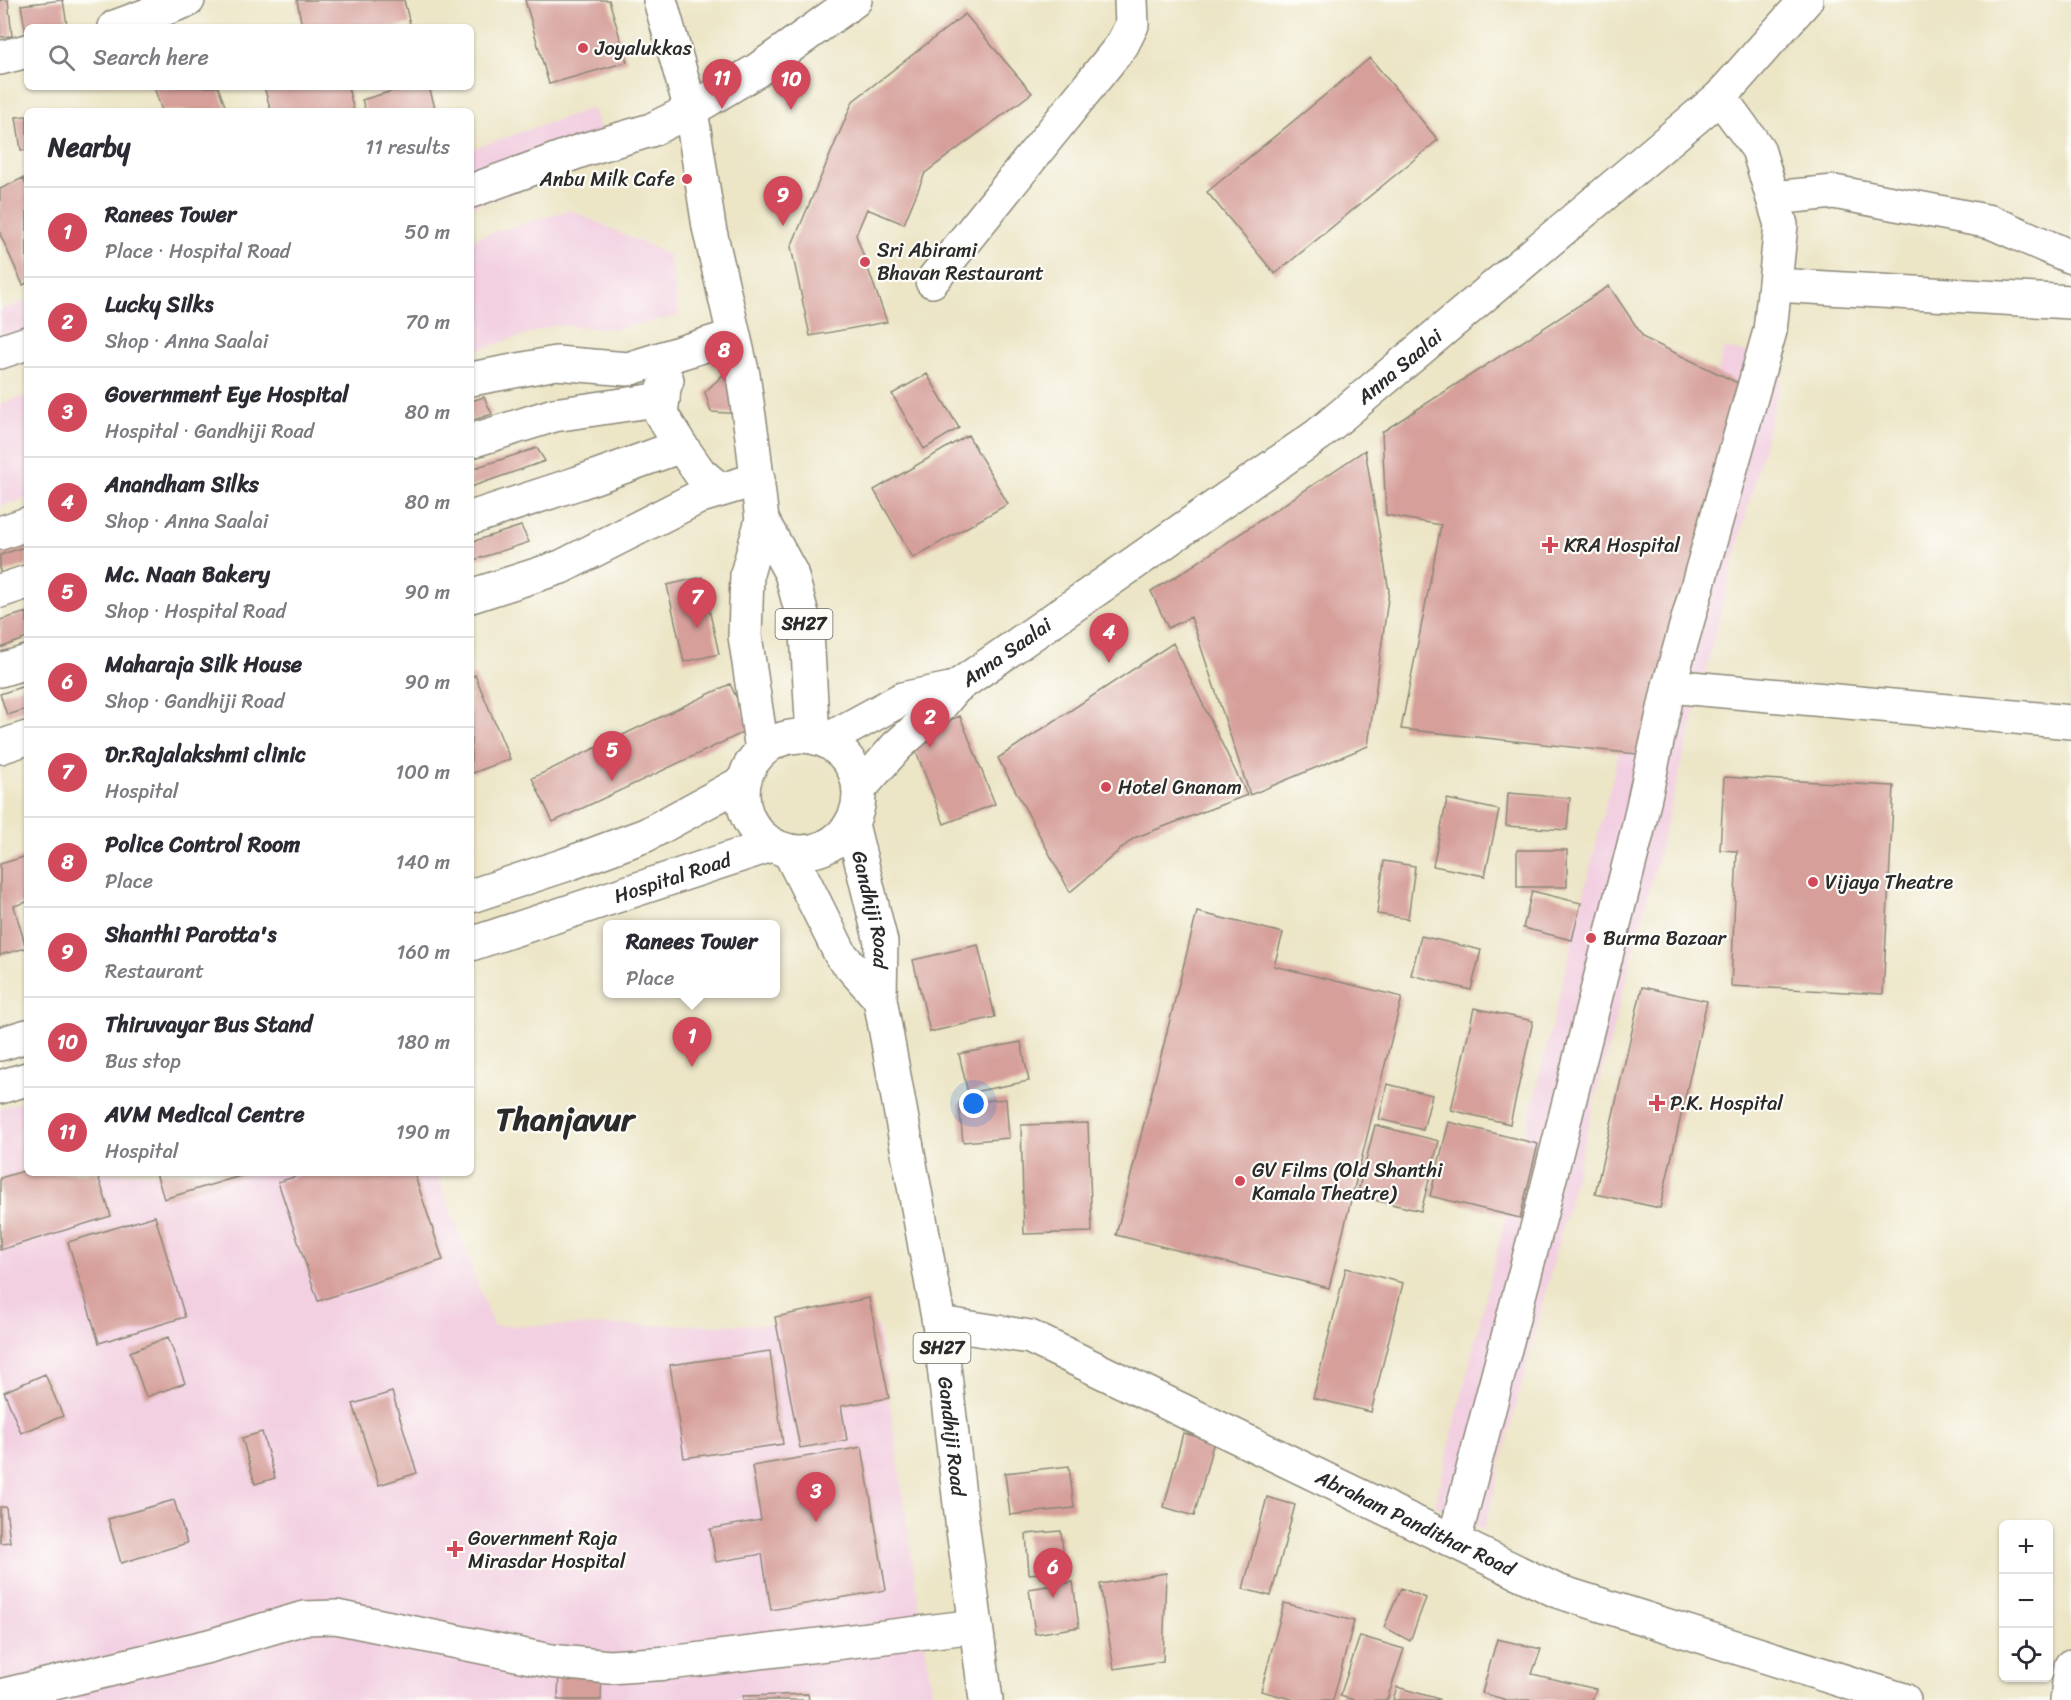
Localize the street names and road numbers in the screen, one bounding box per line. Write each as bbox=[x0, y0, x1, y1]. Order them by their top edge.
street label: Anna Saalai bbox=[1348, 319, 1452, 414]
street label: Anna Saalai bbox=[953, 608, 1061, 697]
road number: SH27 bbox=[776, 609, 832, 639]
street label: Hospital Road bbox=[609, 842, 737, 914]
street label: Gandhiji Road bbox=[841, 847, 898, 970]
road number: SH27 bbox=[914, 1333, 970, 1363]
street label: Gandhiji Road bbox=[927, 1375, 976, 1500]
street label: Abraham Pandithar Road bbox=[1309, 1460, 1522, 1587]

